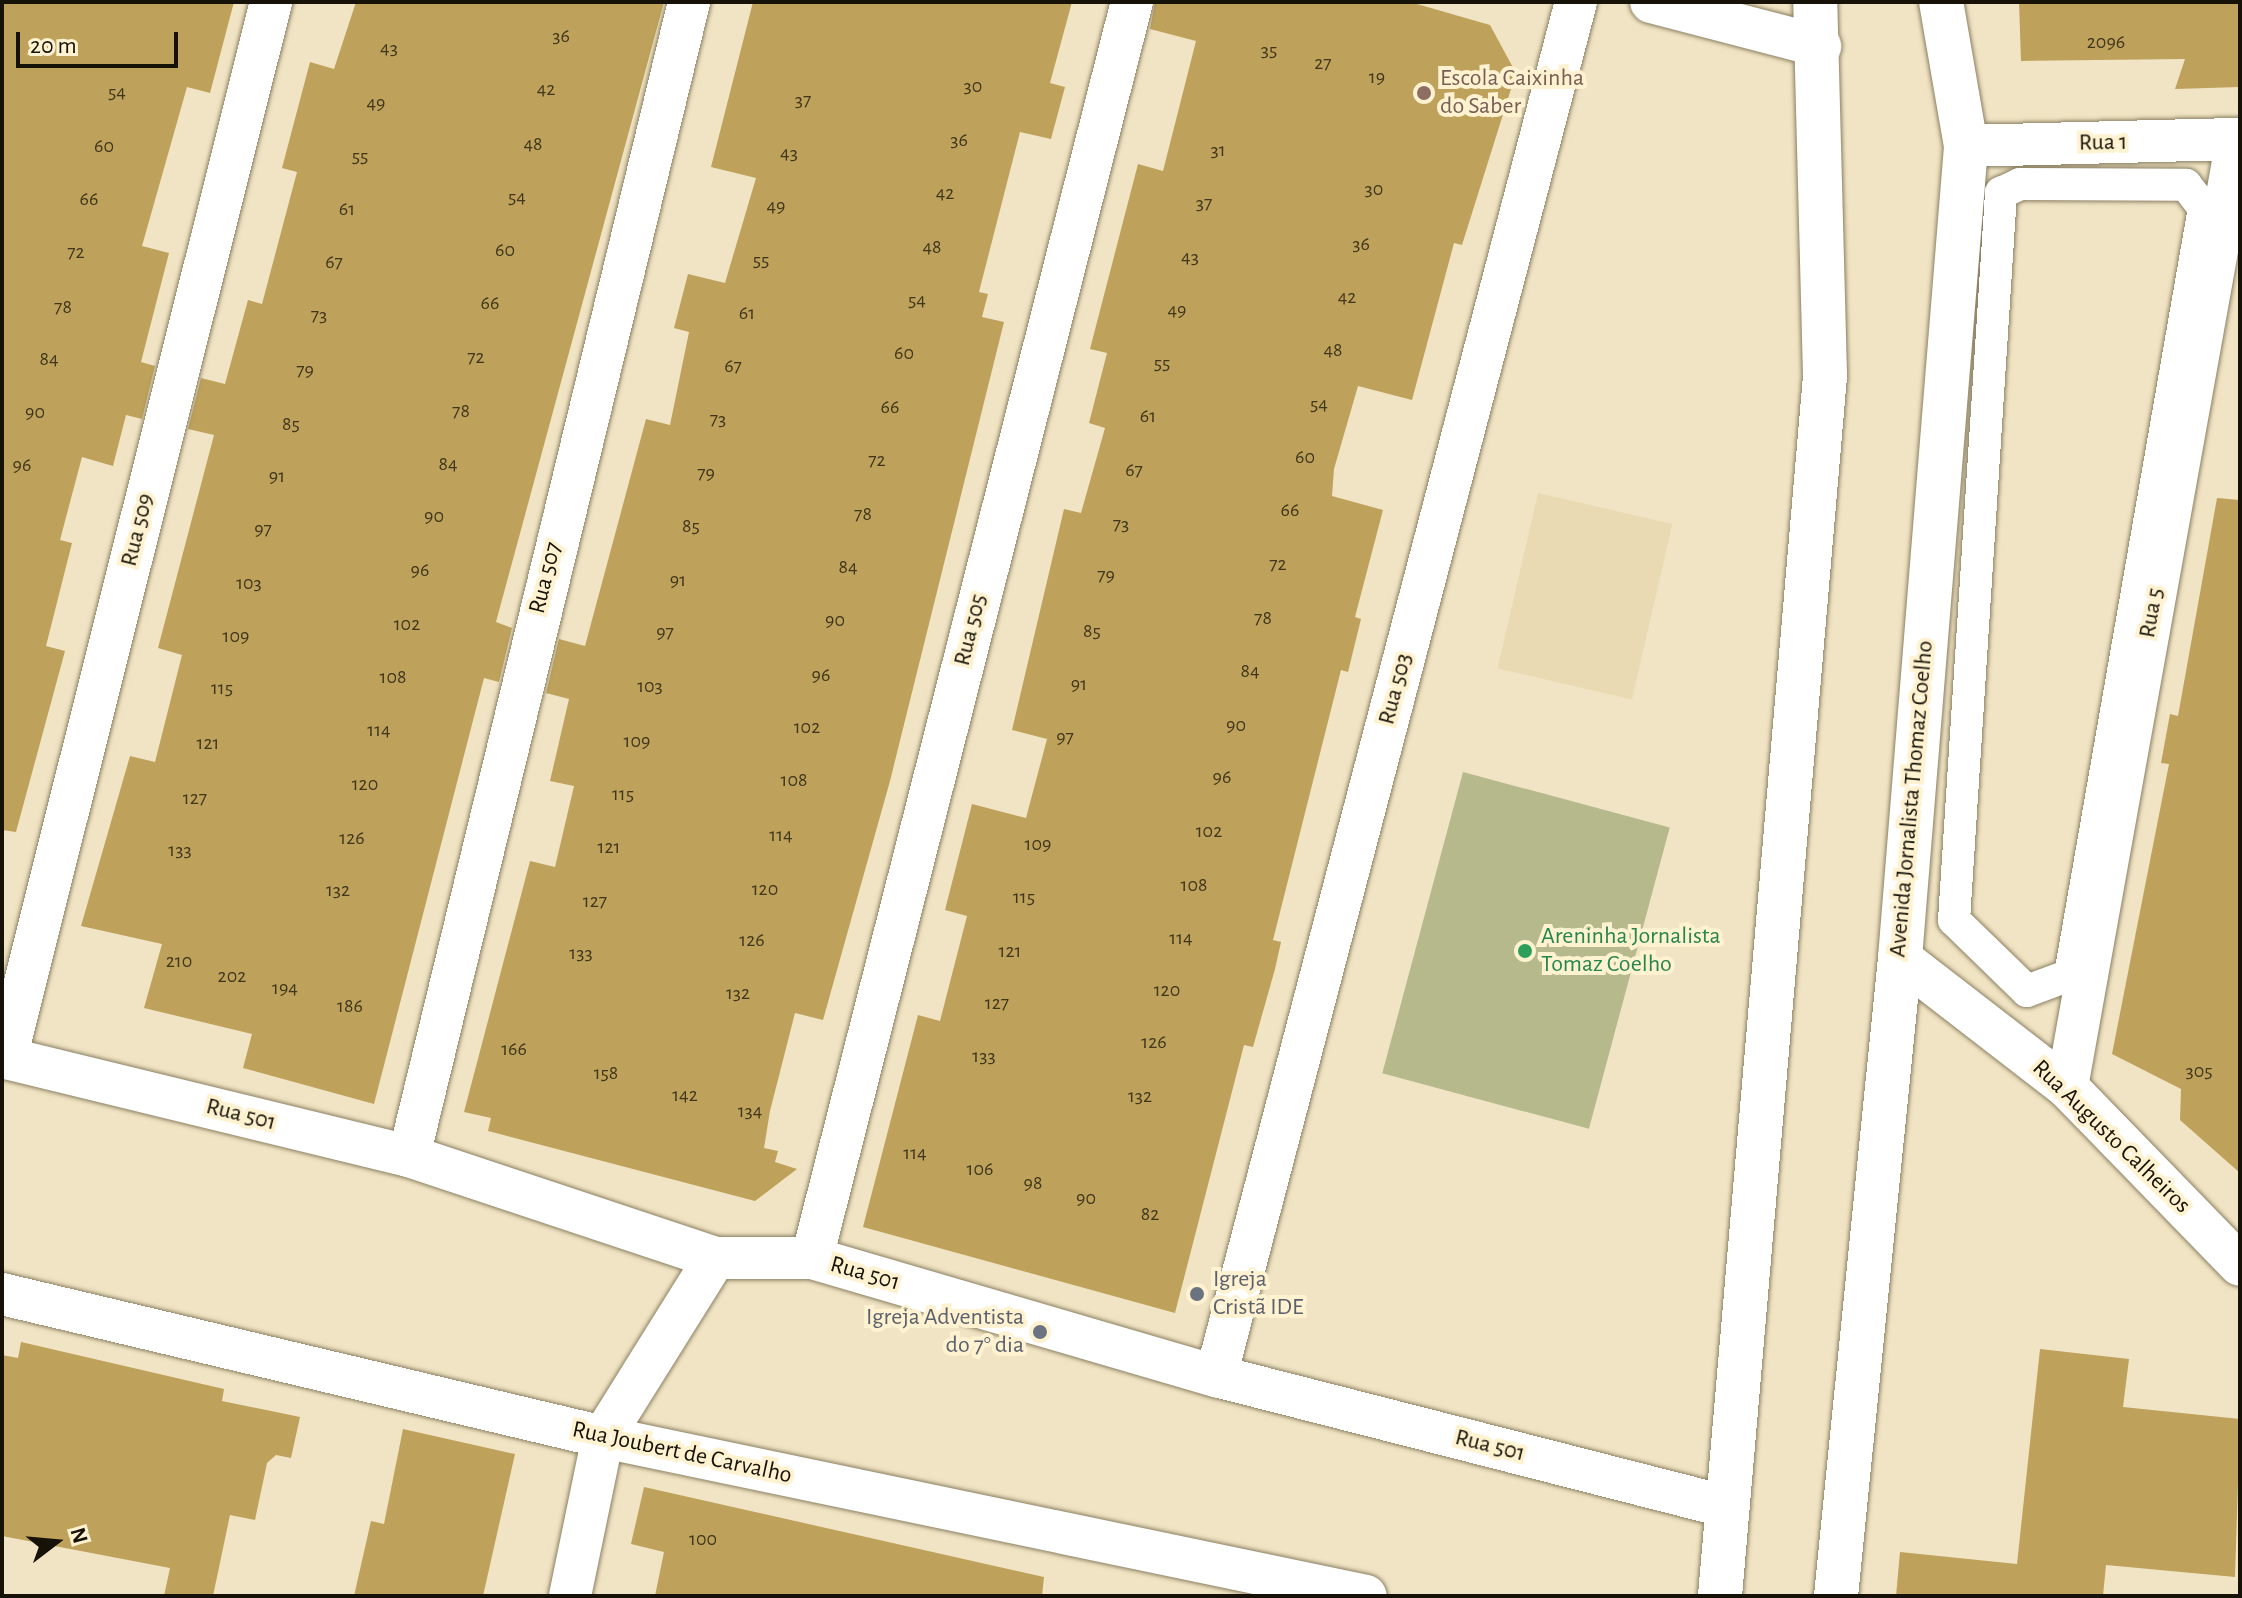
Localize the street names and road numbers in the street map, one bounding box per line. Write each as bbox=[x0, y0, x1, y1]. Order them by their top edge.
street label: Rua 1 bbox=[2079, 128, 2127, 158]
street label: Rua 509 bbox=[115, 491, 161, 569]
street label: Rua 507 bbox=[523, 539, 569, 617]
street label: Rua 5 bbox=[2133, 586, 2171, 640]
street label: Rua 505 bbox=[948, 591, 994, 669]
street label: Avenida Jornalista Thomaz Coelho bbox=[1884, 639, 1940, 959]
street label: Rua 503 bbox=[1373, 650, 1419, 728]
street label: Rua Augusto Calheiros bbox=[2026, 1054, 2196, 1220]
street label: Rua 501 bbox=[203, 1092, 279, 1138]
street label: Rua 501 bbox=[827, 1250, 903, 1298]
street label: Rua Joubert de Carvalho bbox=[570, 1416, 794, 1490]
street label: Rua 501 bbox=[1452, 1423, 1528, 1469]

